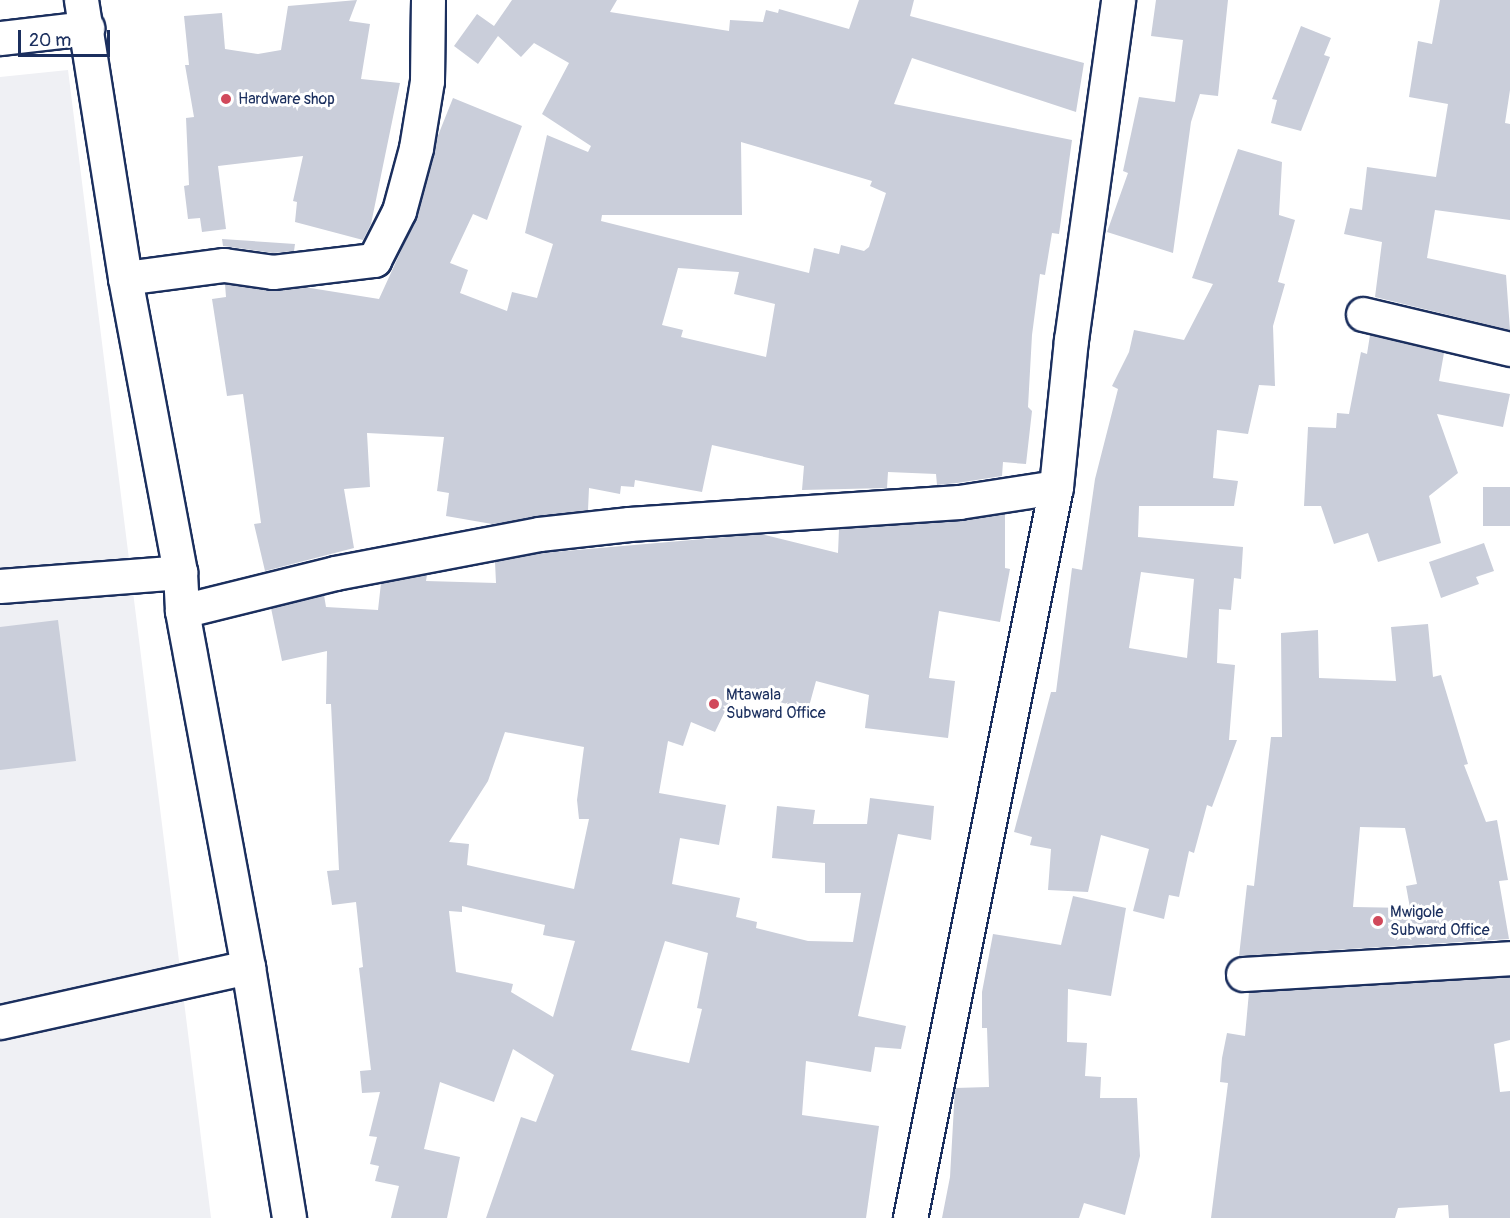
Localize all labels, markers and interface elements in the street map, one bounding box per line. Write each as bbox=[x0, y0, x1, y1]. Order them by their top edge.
scale bar bbox=[21, 18, 112, 56]
text: 20 m bbox=[29, 29, 71, 52]
place label: Hardware shop bbox=[238, 89, 335, 109]
marker: Hardware shop bbox=[219, 92, 233, 106]
place label: Mtawala Subward Office bbox=[726, 685, 826, 723]
marker: Mtawala Subward Office bbox=[707, 697, 721, 711]
place label: Mwigole Subward Office bbox=[1390, 902, 1490, 940]
marker: Mwigole Subward Office bbox=[1371, 914, 1385, 928]

